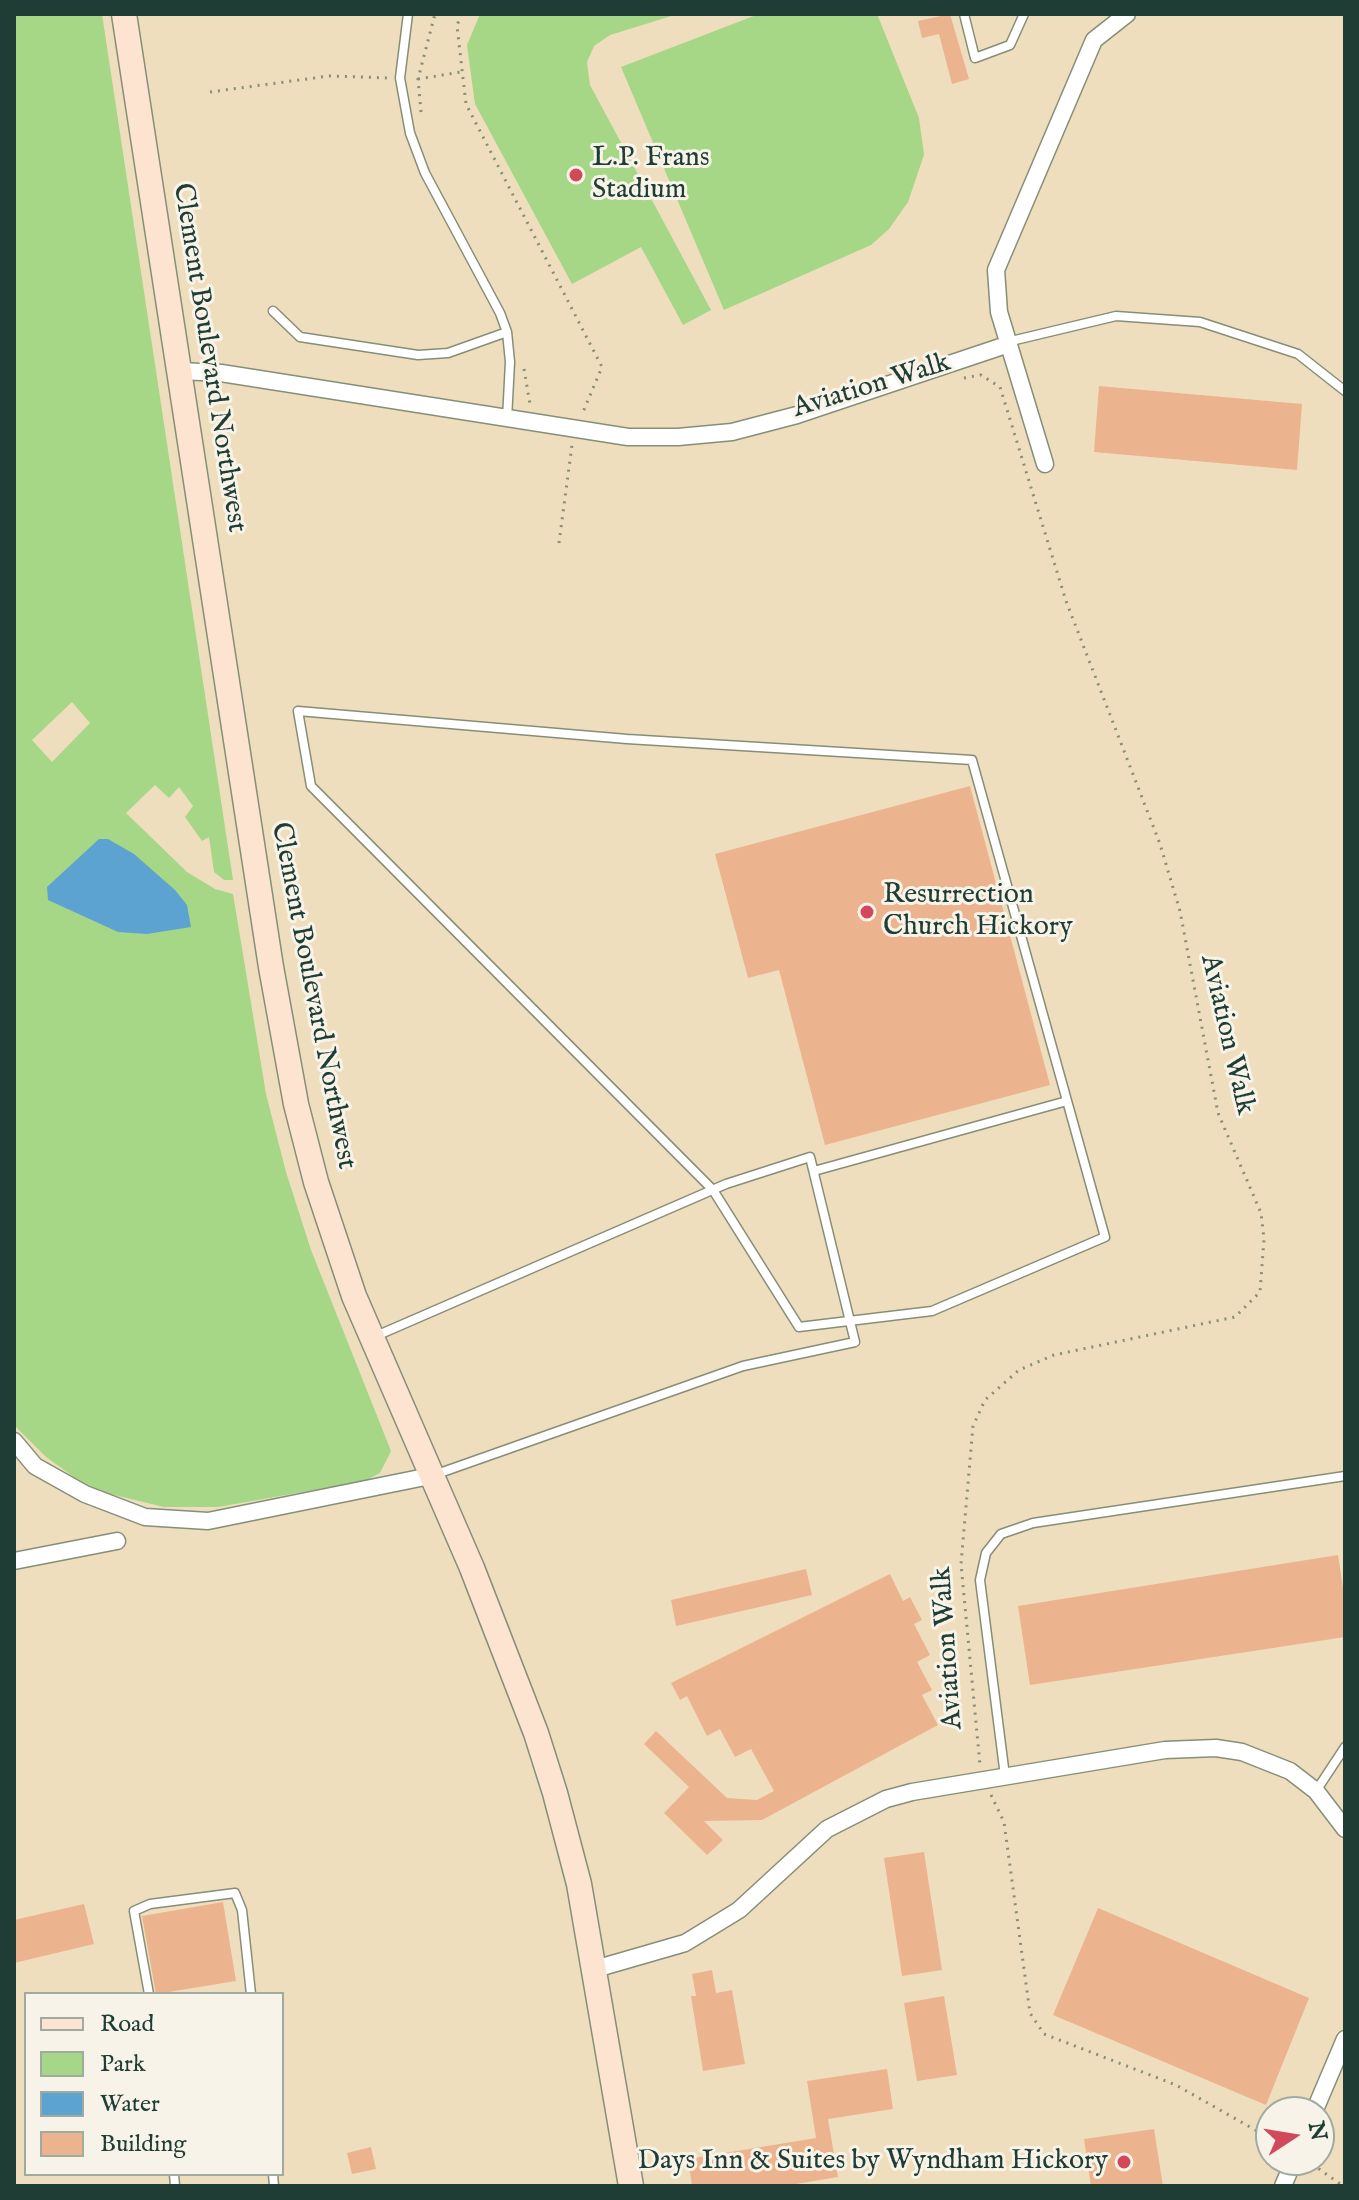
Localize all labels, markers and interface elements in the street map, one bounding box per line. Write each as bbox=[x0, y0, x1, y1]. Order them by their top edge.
place label: L.P. Frans Stadium bbox=[592, 142, 709, 208]
marker: L.P. Frans Stadium bbox=[567, 166, 585, 184]
street label: Clement Boulevard Northwest bbox=[164, 181, 252, 535]
street label: Aviation Walk bbox=[789, 347, 955, 427]
street label: Clement Boulevard Northwest bbox=[262, 820, 362, 1172]
place label: Resurrection Church Hickory bbox=[883, 879, 1073, 945]
marker: Resurrection Church Hickory bbox=[858, 903, 876, 921]
street label: Aviation Walk bbox=[1191, 952, 1261, 1118]
street label: Aviation Walk bbox=[927, 1566, 971, 1730]
legend bbox=[24, 1992, 284, 2176]
text: Road bbox=[100, 2009, 154, 2040]
text: Park bbox=[100, 2049, 146, 2080]
text: Water bbox=[100, 2089, 160, 2120]
north arrow bbox=[1255, 2096, 1335, 2176]
text: N bbox=[1301, 2119, 1332, 2144]
text: Building bbox=[100, 2129, 186, 2160]
place label: Days Inn & Suites by Wyndham Hickory bbox=[638, 2145, 1108, 2179]
marker: Days Inn & Suites by Wyndham Hickory bbox=[1115, 2153, 1133, 2171]

